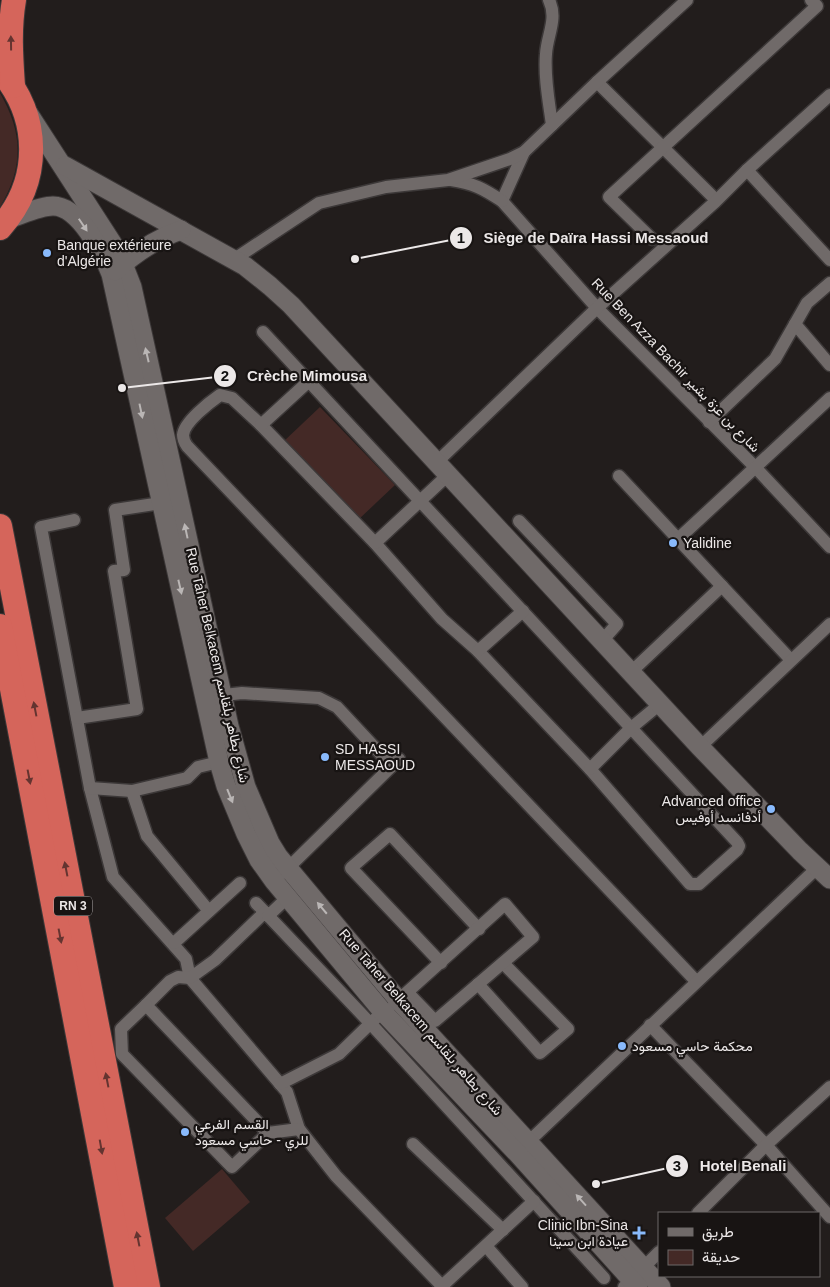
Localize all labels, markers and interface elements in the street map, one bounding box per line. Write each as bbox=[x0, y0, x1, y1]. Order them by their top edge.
one-way arrow bbox=[6, 34, 14, 50]
one-way arrow bbox=[78, 218, 87, 232]
callout: Siège de Daïra Hassi Messaoud bbox=[448, 223, 718, 253]
text: 1 bbox=[457, 229, 465, 246]
text: Siège de Daïra Hassi Messaoud bbox=[483, 229, 709, 246]
place label: Banque extérieure d'Algérie bbox=[57, 237, 172, 269]
marker: Banque extérieure d'Algérie bbox=[41, 247, 53, 259]
street label: Rue Ben Azza Bachir شارع بن عزة بشير bbox=[586, 275, 763, 457]
one-way arrow bbox=[143, 347, 151, 363]
callout: Crèche Mimousa bbox=[212, 361, 377, 391]
text: 2 bbox=[221, 367, 229, 384]
text: Crèche Mimousa bbox=[247, 367, 368, 384]
one-way arrow bbox=[138, 404, 146, 420]
one-way arrow bbox=[182, 522, 190, 538]
place label: Yalidine bbox=[683, 535, 732, 551]
marker: Yalidine bbox=[667, 537, 679, 549]
street label: Rue Taher Belkacem شارع بطاهر بلقاسم bbox=[180, 546, 253, 785]
one-way arrow bbox=[176, 580, 184, 595]
one-way arrow bbox=[31, 702, 39, 717]
place label: SD HASSI MESSAOUD bbox=[335, 741, 415, 773]
marker: SD HASSI MESSAOUD bbox=[319, 751, 331, 763]
one-way arrow bbox=[26, 769, 34, 785]
one-way arrow bbox=[227, 789, 235, 803]
place label: Advanced office أدفانسد أوفيس bbox=[662, 793, 761, 826]
marker: Advanced office أدفانسد أوفيس bbox=[765, 803, 777, 815]
one-way arrow bbox=[62, 861, 70, 876]
road number: RN 3 bbox=[54, 896, 92, 916]
one-way arrow bbox=[316, 903, 328, 915]
street label: Rue Taher Belkacem شارع بطاهر بلقاسم bbox=[334, 926, 506, 1120]
one-way arrow bbox=[56, 928, 64, 944]
place label: محكمة حاسي مسعود bbox=[632, 1038, 753, 1058]
marker: محكمة حاسي مسعود bbox=[616, 1040, 628, 1052]
one-way arrow bbox=[103, 1072, 111, 1087]
place label: القسم الفرعي للري - حاسي مسعود bbox=[195, 1116, 309, 1152]
marker: القسم الفرعي للري - حاسي مسعود bbox=[179, 1126, 191, 1138]
one-way arrow bbox=[97, 1140, 105, 1156]
callout: Hotel Benali bbox=[665, 1151, 796, 1181]
text: 3 bbox=[673, 1157, 681, 1174]
text: Hotel Benali bbox=[700, 1157, 786, 1174]
one-way arrow bbox=[575, 1194, 587, 1206]
legend bbox=[658, 1212, 820, 1277]
place label: Clinic Ibn-Sina عيادة ابن سينا bbox=[538, 1217, 628, 1250]
text: طريق bbox=[702, 1223, 734, 1242]
marker: Clinic Ibn-Sina عيادة ابن سينا bbox=[632, 1226, 646, 1240]
one-way arrow bbox=[134, 1232, 142, 1247]
text: حديقة bbox=[702, 1248, 740, 1266]

